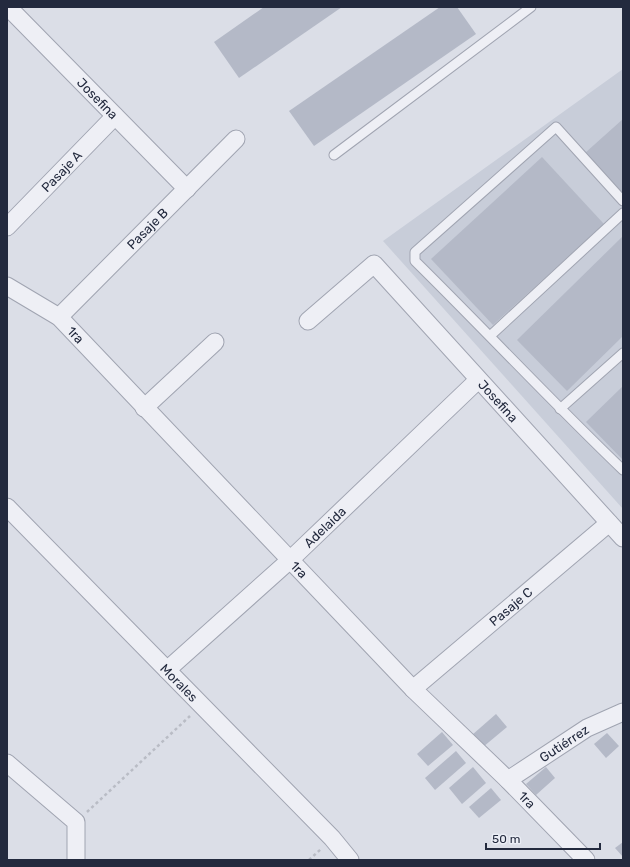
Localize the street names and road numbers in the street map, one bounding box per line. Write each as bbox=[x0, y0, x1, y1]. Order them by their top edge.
street label: Josefina bbox=[74, 75, 121, 122]
street label: Pasaje A bbox=[38, 147, 85, 195]
street label: Pasaje B bbox=[124, 205, 171, 252]
street label: 1ra bbox=[64, 323, 87, 346]
street label: Josefina bbox=[475, 377, 521, 425]
street label: Adelaida bbox=[301, 503, 349, 550]
street label: 1ra bbox=[288, 558, 311, 581]
street label: Pasaje C bbox=[486, 584, 536, 629]
street label: Morales bbox=[158, 661, 201, 705]
street label: Gutiérrez bbox=[536, 721, 592, 765]
street label: 1ra bbox=[516, 788, 539, 811]

